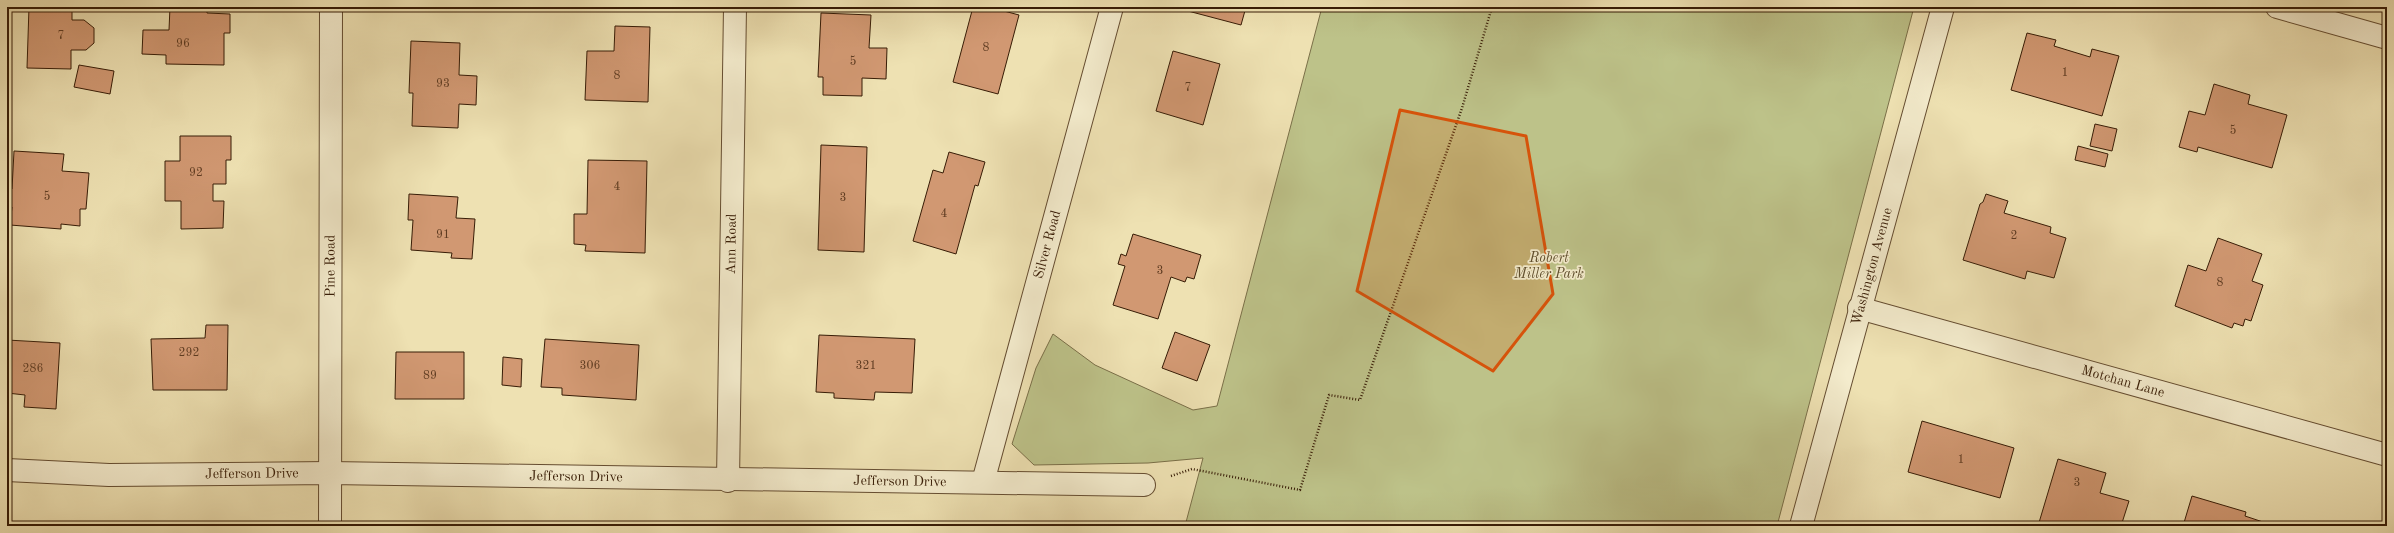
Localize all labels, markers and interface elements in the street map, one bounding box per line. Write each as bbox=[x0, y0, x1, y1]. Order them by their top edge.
house number: 7 bbox=[58, 30, 64, 42]
house number: 96 bbox=[176, 38, 190, 50]
house number: 8 bbox=[983, 42, 990, 54]
house number: 5 bbox=[850, 55, 857, 68]
house number: 1 bbox=[2062, 67, 2068, 79]
house number: 8 bbox=[614, 70, 621, 82]
house number: 93 bbox=[436, 78, 450, 90]
house number: 7 bbox=[1185, 82, 1191, 94]
house number: 5 bbox=[2230, 124, 2237, 137]
house number: 92 bbox=[189, 167, 203, 179]
house number: 4 bbox=[614, 181, 621, 193]
house number: 5 bbox=[44, 190, 51, 203]
house number: 3 bbox=[840, 192, 846, 204]
street label: Washington Avenue bbox=[1849, 206, 1895, 327]
house number: 4 bbox=[941, 208, 948, 220]
street label: Silver Road bbox=[1031, 209, 1063, 280]
street label: Ann Road bbox=[724, 213, 739, 275]
house number: 91 bbox=[436, 229, 450, 241]
house number: 2 bbox=[2011, 230, 2017, 242]
street label: Pine Road bbox=[323, 235, 338, 297]
park label: Robert Miller Park bbox=[1513, 251, 1584, 281]
house number: 3 bbox=[1157, 265, 1163, 277]
house number: 8 bbox=[2217, 277, 2224, 289]
house number: 292 bbox=[179, 347, 199, 359]
house number: 306 bbox=[580, 360, 600, 372]
house number: 321 bbox=[856, 360, 876, 372]
house number: 286 bbox=[23, 363, 43, 375]
street label: Motchan Lane bbox=[2080, 363, 2166, 400]
house number: 89 bbox=[423, 370, 437, 382]
house number: 1 bbox=[1958, 454, 1964, 466]
street label: Jefferson Drive bbox=[205, 466, 299, 481]
street label: Jefferson Drive bbox=[529, 469, 623, 484]
street label: Jefferson Drive bbox=[853, 474, 947, 489]
house number: 3 bbox=[2074, 477, 2080, 489]

